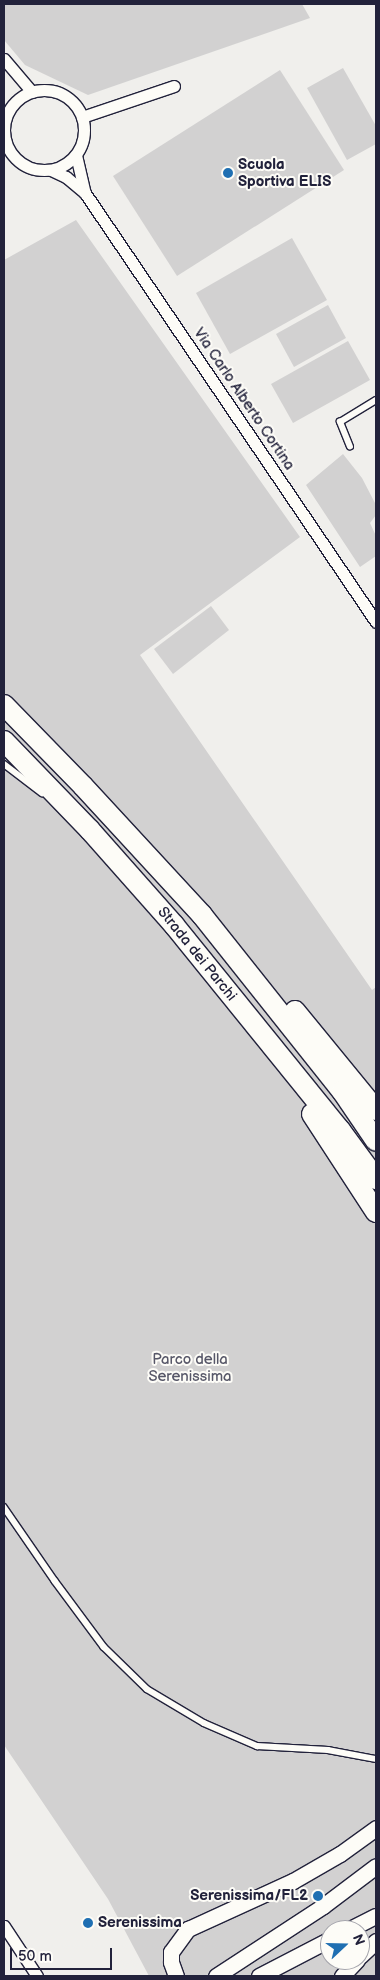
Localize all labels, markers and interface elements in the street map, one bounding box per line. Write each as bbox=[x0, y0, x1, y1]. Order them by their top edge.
place label: Scuola Sportiva ELIS bbox=[238, 155, 331, 190]
marker: Scuola Sportiva ELIS bbox=[222, 167, 234, 179]
street label: Via Carlo Alberto Cortina bbox=[190, 324, 298, 474]
street label: Strada dei Parchi bbox=[154, 903, 240, 1005]
park label: Parco della Serenissima bbox=[148, 1350, 232, 1385]
place label: Serenissima/FL2 bbox=[190, 1887, 308, 1905]
marker: Serenissima/FL2 bbox=[312, 1890, 324, 1902]
place label: Serenissima bbox=[98, 1914, 182, 1932]
marker: Serenissima bbox=[82, 1917, 94, 1929]
north arrow bbox=[320, 1920, 370, 1970]
text: N bbox=[349, 1932, 368, 1948]
scale bar bbox=[12, 1938, 115, 1970]
text: 50 m bbox=[18, 1947, 52, 1966]

